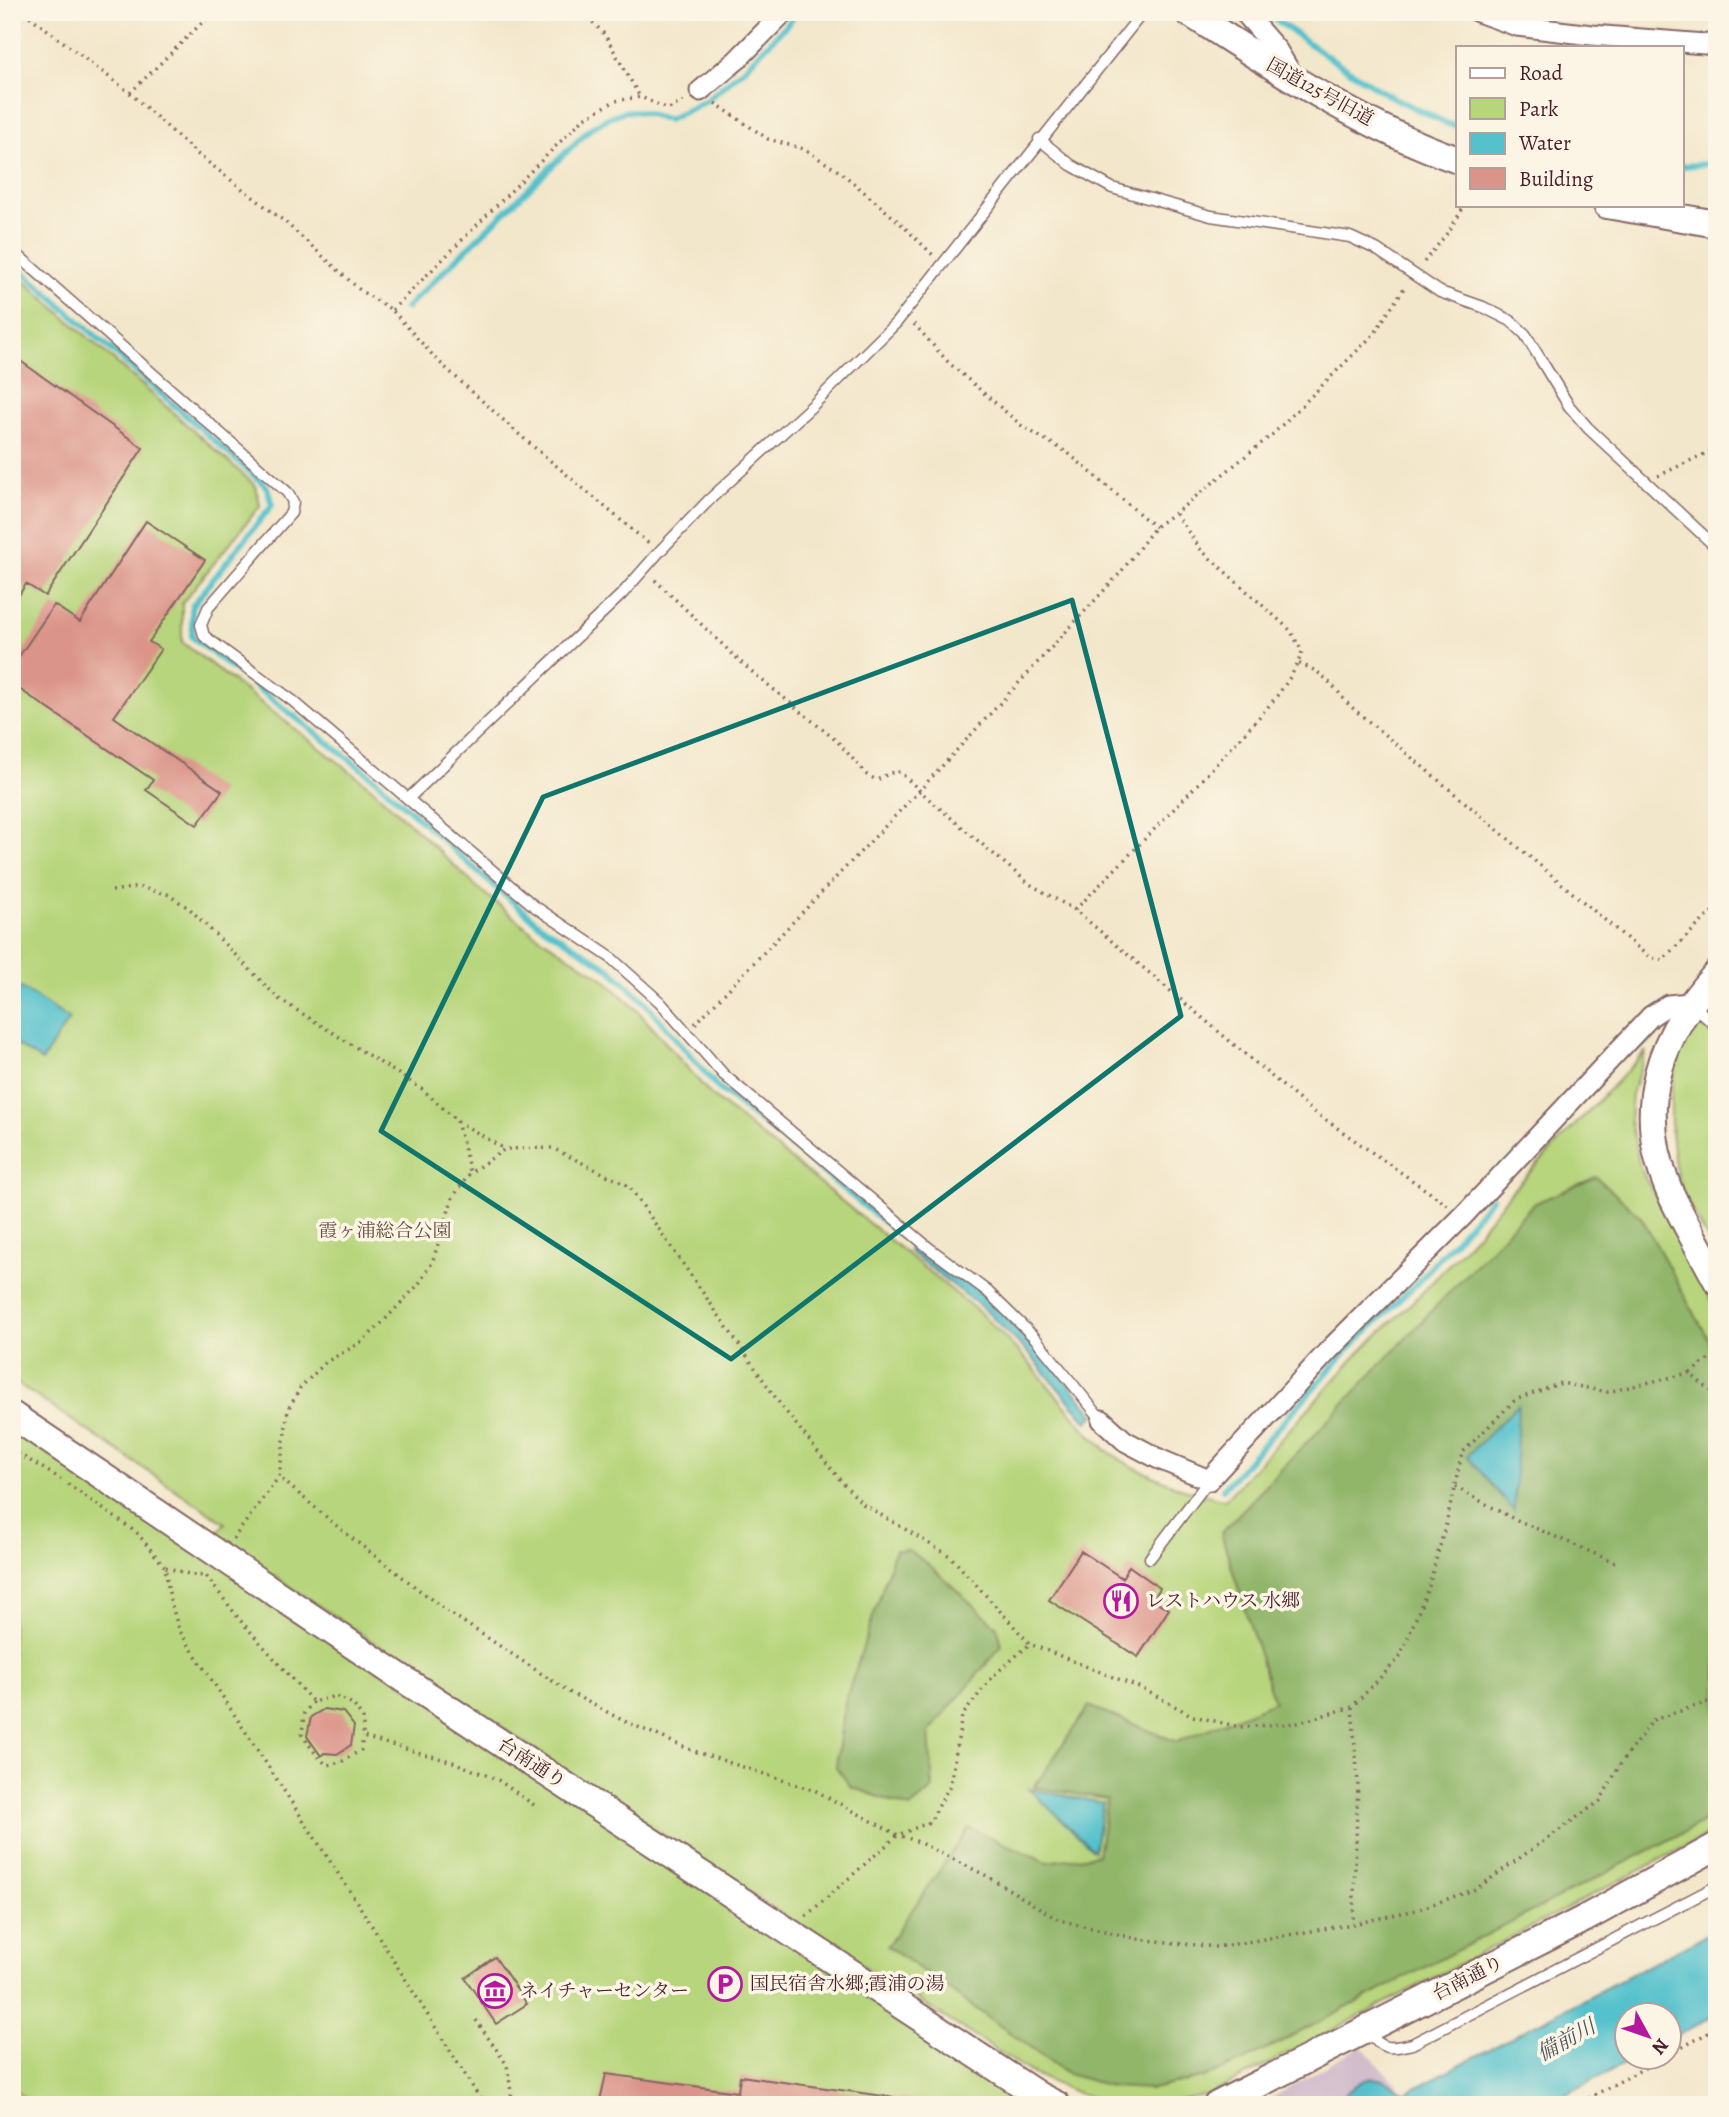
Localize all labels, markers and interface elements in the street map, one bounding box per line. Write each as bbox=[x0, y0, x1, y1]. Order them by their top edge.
legend bbox=[1456, 46, 1684, 206]
street label: 国道125号旧道 bbox=[1262, 52, 1378, 132]
text: Road bbox=[1519, 59, 1563, 87]
text: Park bbox=[1519, 95, 1559, 123]
text: Water bbox=[1518, 129, 1571, 157]
text: Building bbox=[1519, 165, 1594, 193]
park label: 霞ヶ浦総合公園 bbox=[318, 1218, 452, 1244]
restaurant icon: レストハウス 水郷 bbox=[1102, 1582, 1140, 1620]
place label: レストハウス 水郷 bbox=[1146, 1588, 1300, 1614]
street label: 台南通り bbox=[493, 1731, 571, 1795]
street label: 台南通り bbox=[1428, 1949, 1508, 2007]
parking icon: 国民宿舎水郷;霞浦の湯 bbox=[706, 1965, 744, 2003]
place label: 国民宿舎水郷;霞浦の湯 bbox=[750, 1971, 945, 1997]
museum icon: ネイチャーセンター bbox=[476, 1972, 514, 2010]
place label: ネイチャーセンター bbox=[520, 1978, 689, 2004]
north arrow bbox=[1614, 2002, 1684, 2072]
water label: 備前川 bbox=[1532, 2012, 1602, 2068]
text: N bbox=[1646, 2033, 1675, 2060]

